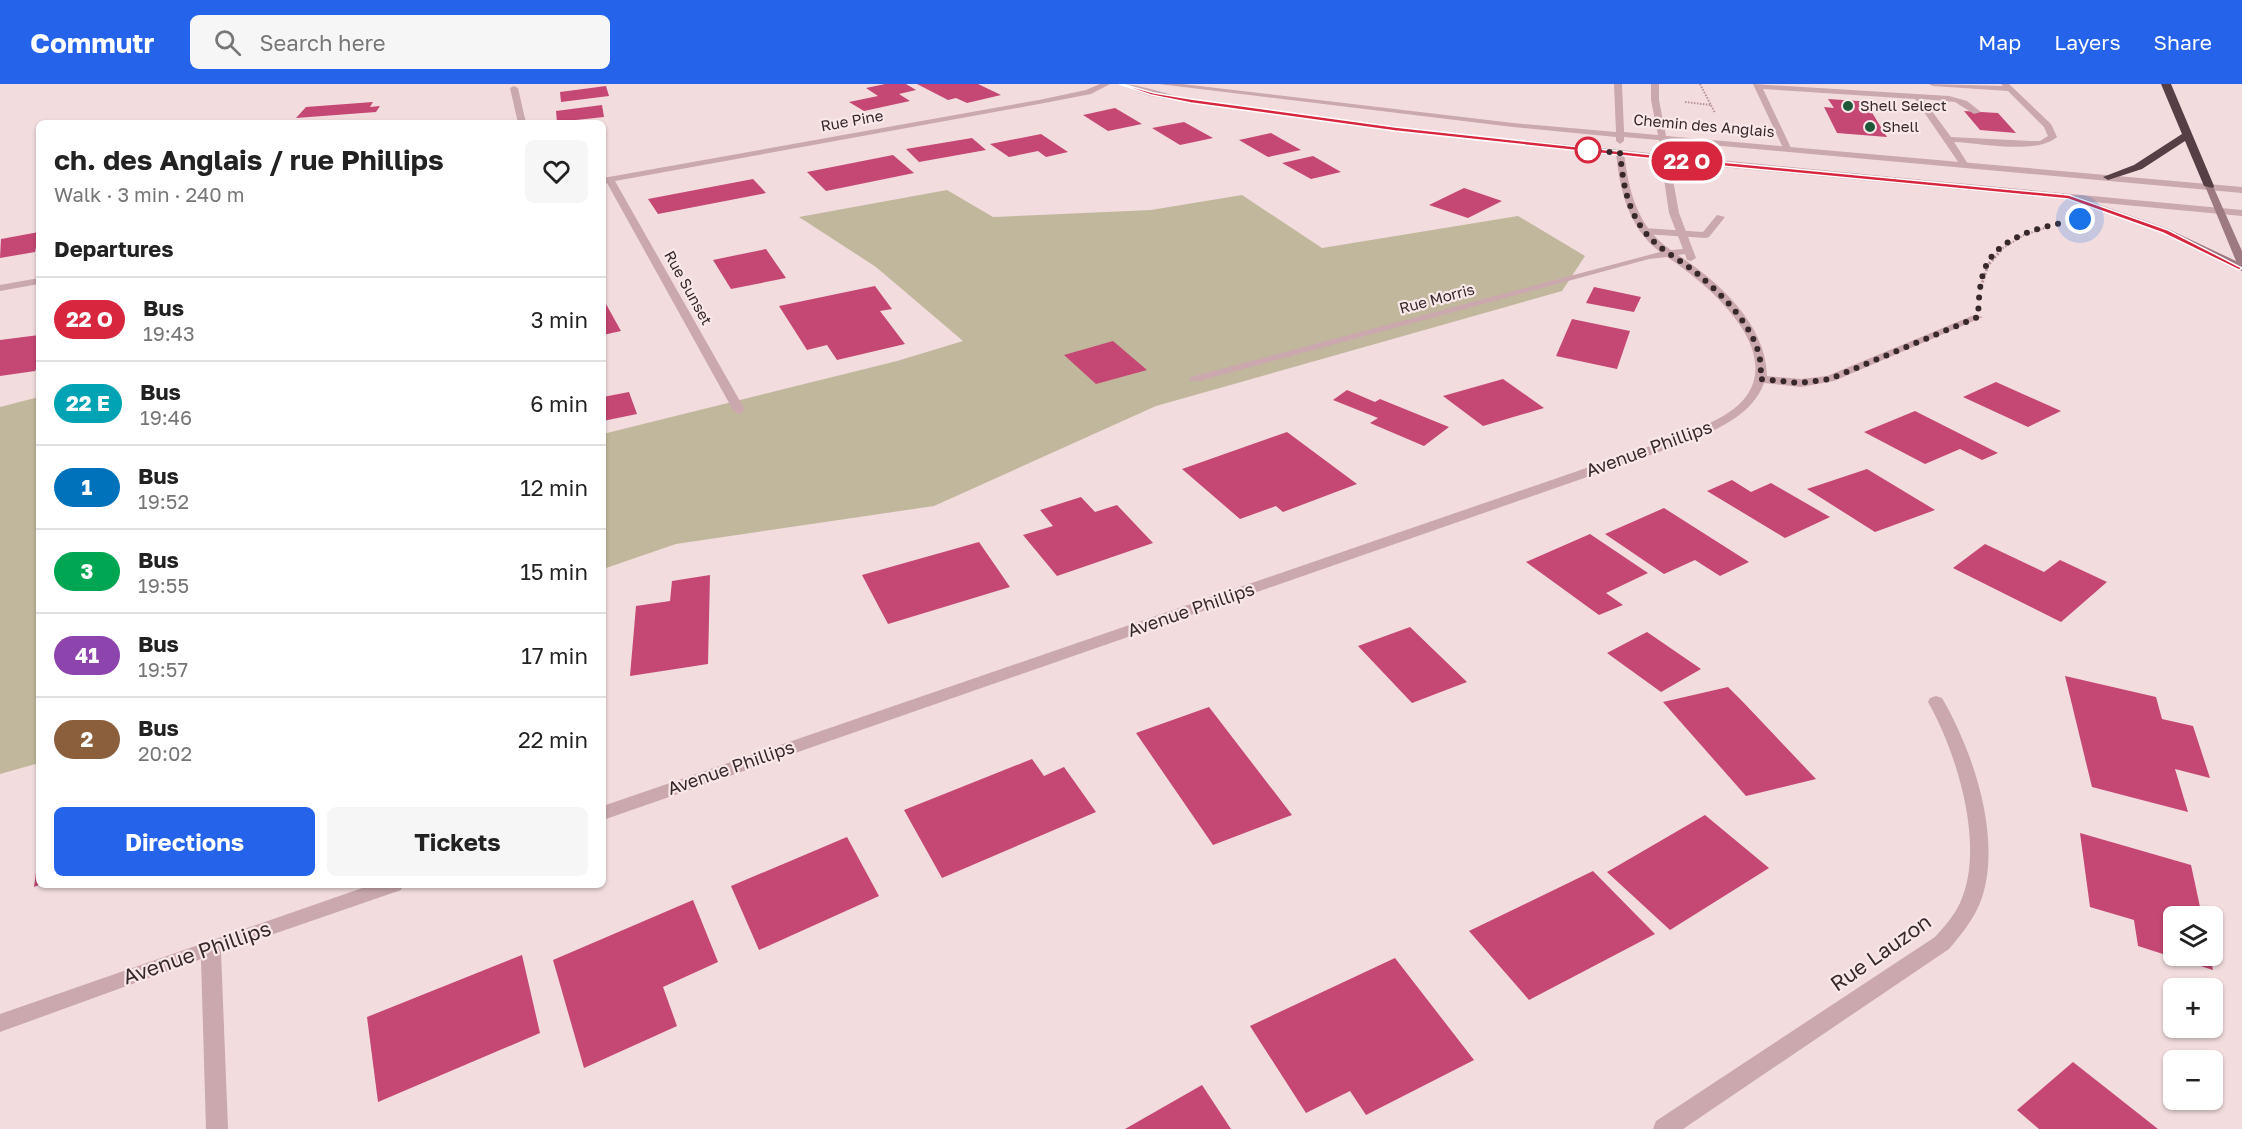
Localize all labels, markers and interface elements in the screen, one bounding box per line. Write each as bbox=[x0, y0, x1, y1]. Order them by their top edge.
search box bbox=[190, 15, 610, 69]
text: Commutr bbox=[30, 26, 154, 59]
icon: search bbox=[211, 26, 244, 59]
text: Search here bbox=[259, 29, 386, 56]
text: Map bbox=[1978, 29, 2021, 55]
text: Layers bbox=[2054, 29, 2121, 55]
text: Share bbox=[2154, 29, 2212, 55]
place label: Shell Select bbox=[1860, 96, 1947, 114]
marker: Shell Select bbox=[1841, 99, 1855, 113]
street label: Rue Pine bbox=[819, 106, 885, 134]
street label: Chemin des Anglais bbox=[1633, 110, 1776, 140]
place label: Shell bbox=[1882, 117, 1919, 135]
marker: Shell bbox=[1863, 120, 1877, 134]
unlabelled marker bbox=[1575, 137, 1601, 163]
button: heart bbox=[525, 140, 588, 203]
line badge: 22 O bbox=[1645, 142, 1729, 181]
text: ch. des Anglais / rue Phillips bbox=[54, 143, 444, 176]
text: 22 O bbox=[1663, 148, 1711, 174]
text: Walk · 3 min · 240 m bbox=[54, 182, 244, 206]
your location bbox=[2065, 204, 2095, 234]
text: Departures bbox=[54, 235, 173, 262]
street label: Rue Sunset bbox=[661, 247, 717, 328]
street label: Rue Morris bbox=[1397, 279, 1476, 317]
text: Bus bbox=[143, 294, 184, 321]
text: 22 O bbox=[66, 306, 113, 332]
text: 3 min bbox=[531, 306, 588, 333]
text: 19:43 bbox=[143, 321, 195, 345]
text: Bus bbox=[140, 378, 181, 405]
text: 22 E bbox=[66, 390, 110, 416]
text: 6 min bbox=[530, 390, 588, 417]
text: 19:46 bbox=[140, 405, 192, 429]
street label: Avenue Phillips bbox=[1583, 415, 1715, 481]
text: Bus bbox=[138, 462, 179, 489]
text: 1 bbox=[82, 474, 92, 500]
text: 12 min bbox=[520, 474, 588, 501]
text: 19:52 bbox=[138, 489, 189, 513]
text: Bus bbox=[138, 546, 179, 573]
text: 3 bbox=[81, 558, 93, 584]
text: 15 min bbox=[520, 558, 588, 585]
text: 19:55 bbox=[138, 573, 189, 597]
street label: Avenue Phillips bbox=[1124, 577, 1257, 641]
text: Bus bbox=[138, 630, 179, 657]
text: 41 bbox=[75, 642, 99, 668]
text: 17 min bbox=[521, 642, 588, 669]
text: 19:57 bbox=[138, 657, 188, 681]
text: Bus bbox=[138, 714, 179, 741]
text: 2 bbox=[81, 726, 93, 752]
text: 22 min bbox=[518, 726, 588, 753]
street label: Avenue Phillips bbox=[664, 735, 797, 799]
text: 20:02 bbox=[138, 741, 192, 765]
button: Directions bbox=[54, 807, 315, 876]
button: Tickets bbox=[327, 807, 588, 876]
map controls bbox=[2163, 906, 2223, 1110]
button: layers bbox=[2163, 906, 2223, 966]
street label: Rue Lauzon bbox=[1825, 908, 1936, 996]
street label: Avenue Phillips bbox=[119, 915, 274, 990]
button: + bbox=[2163, 978, 2223, 1038]
button: − bbox=[2163, 1050, 2223, 1110]

